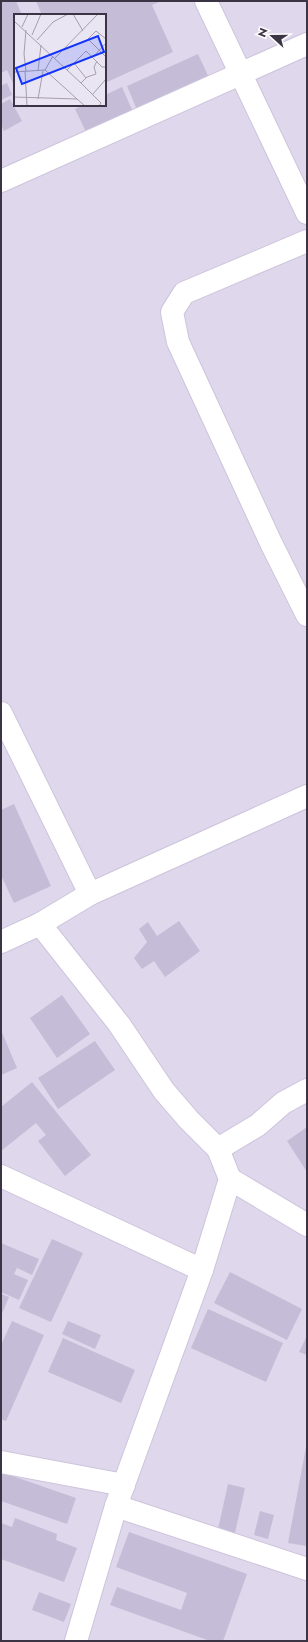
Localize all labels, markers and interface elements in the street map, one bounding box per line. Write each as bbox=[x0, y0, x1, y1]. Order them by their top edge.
inset map bbox=[14, 14, 106, 106]
north arrow bbox=[252, 16, 292, 56]
text: N bbox=[254, 25, 272, 39]

